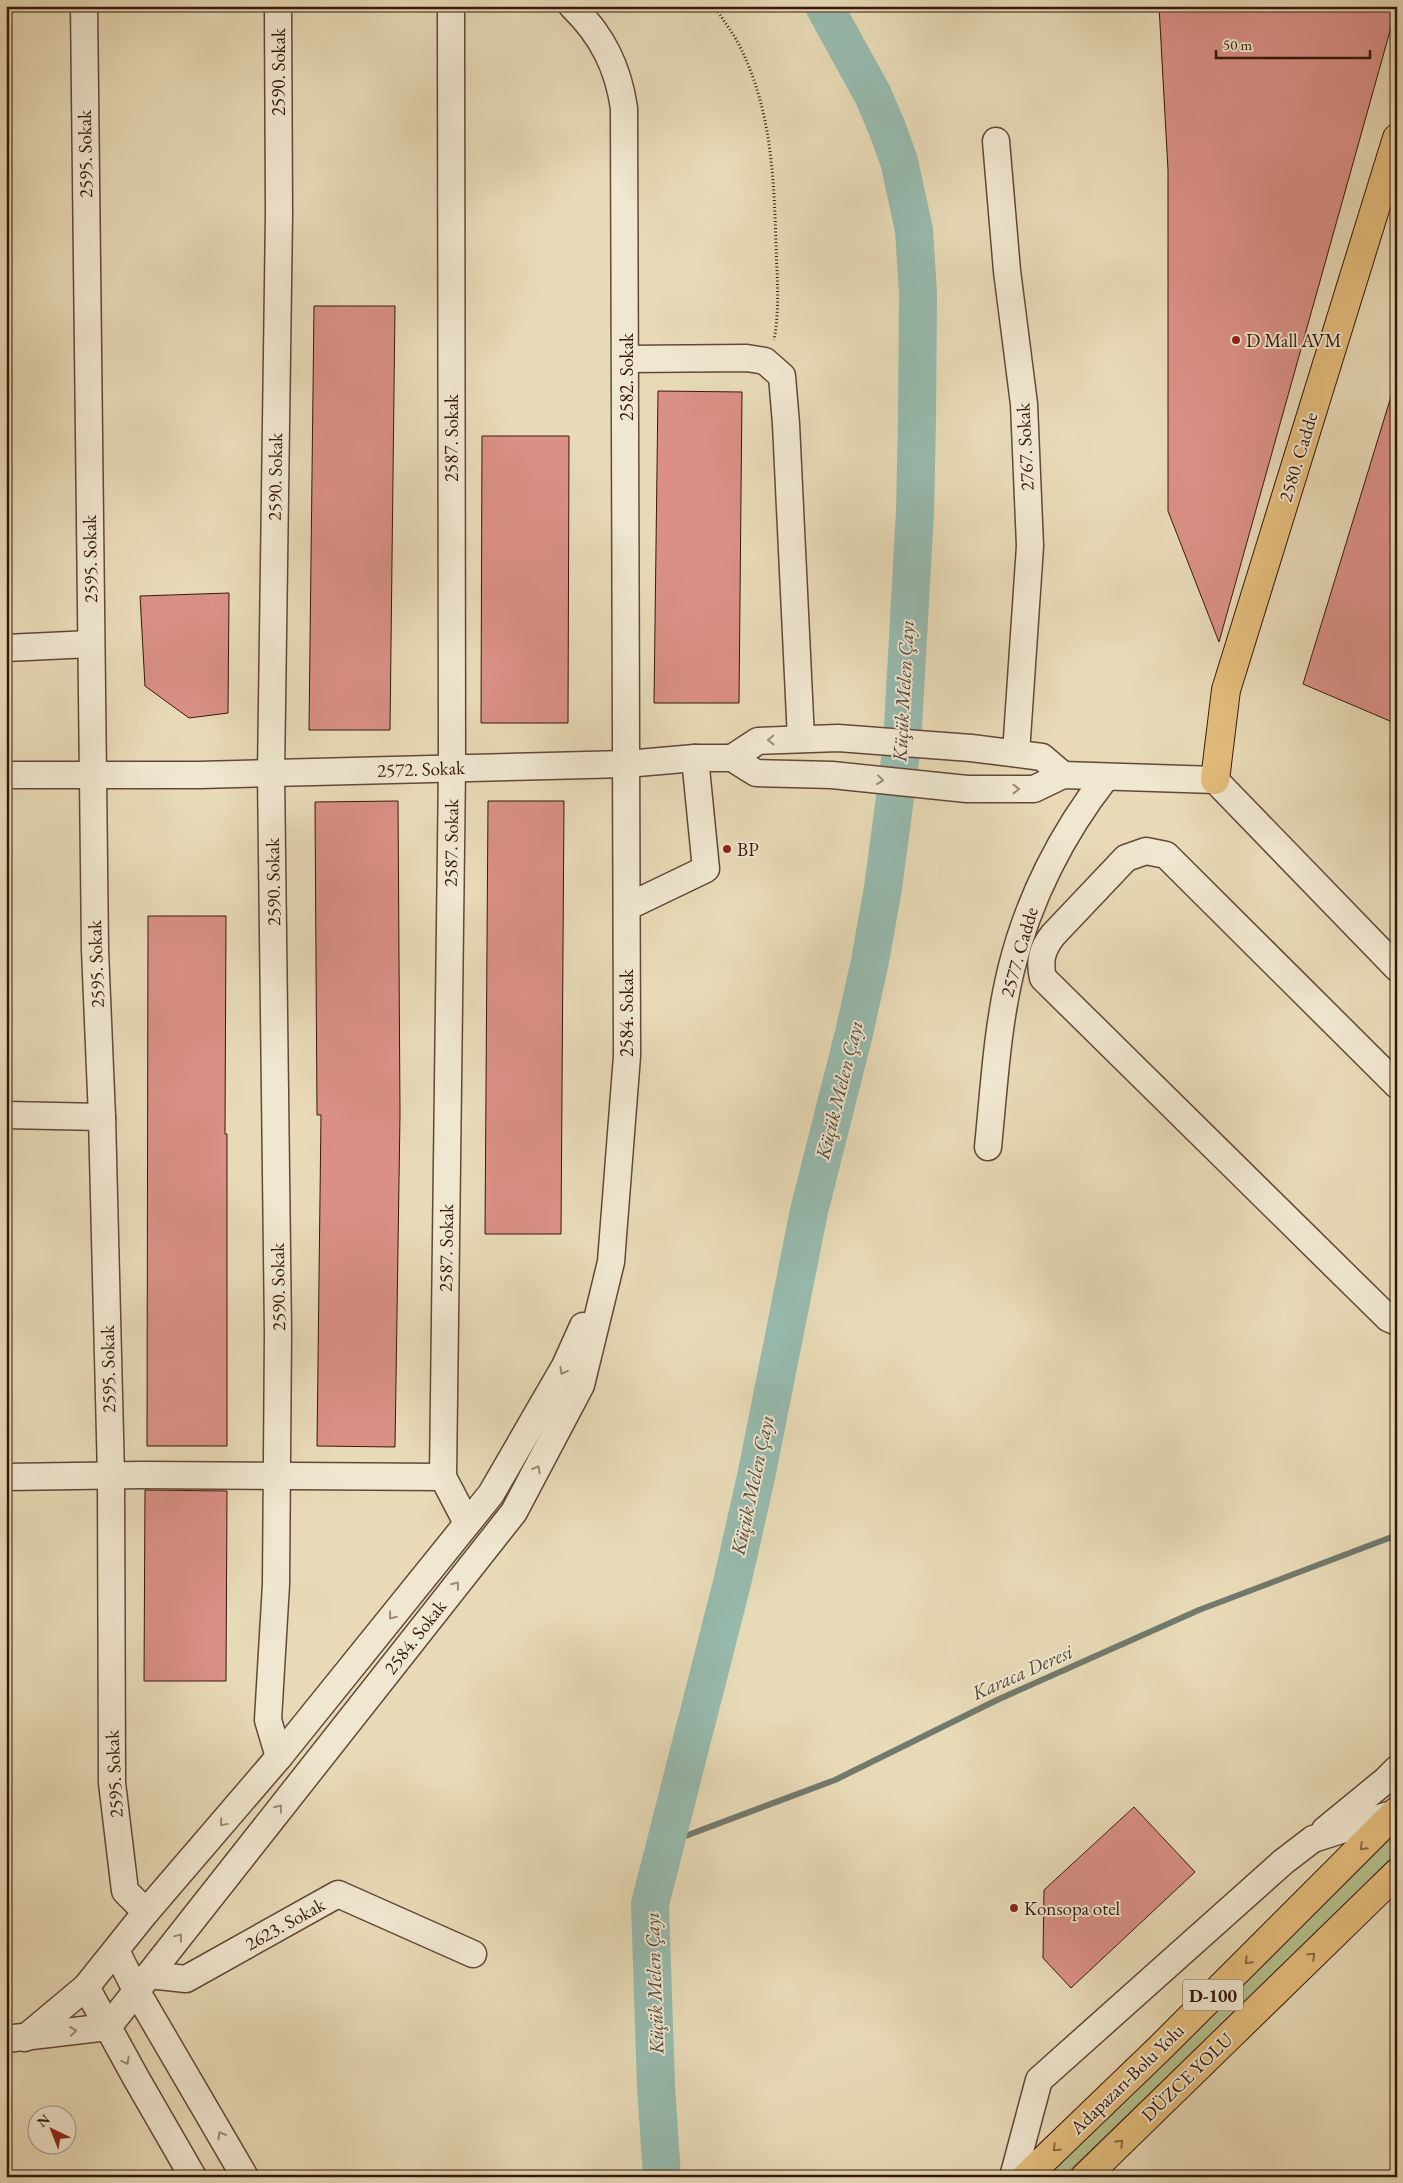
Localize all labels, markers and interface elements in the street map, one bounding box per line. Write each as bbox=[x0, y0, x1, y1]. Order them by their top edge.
street label: 2590. Sokak bbox=[266, 27, 291, 116]
scale bar bbox=[1216, 28, 1369, 60]
text: 50 m bbox=[1223, 35, 1252, 54]
street label: 2595. Sokak bbox=[72, 109, 98, 198]
place label: D Mall AVM bbox=[1246, 328, 1342, 353]
street label: 2582. Sokak bbox=[614, 332, 639, 421]
marker: D Mall AVM bbox=[1230, 334, 1242, 346]
street label: 2587. Sokak bbox=[439, 393, 464, 482]
street label: 2767. Sokak bbox=[1010, 401, 1040, 492]
street label: 2580. Cadde bbox=[1273, 409, 1323, 505]
street label: 2590. Sokak bbox=[262, 432, 288, 521]
street label: 2595. Sokak bbox=[77, 514, 103, 603]
water label: Küçük Melen Çayı bbox=[886, 619, 920, 764]
one-way arrow bbox=[767, 735, 775, 745]
street label: 2572. Sokak bbox=[377, 755, 466, 783]
one-way arrow bbox=[877, 774, 885, 785]
one-way arrow bbox=[1012, 784, 1020, 794]
street label: 2587. Sokak bbox=[438, 798, 464, 887]
street label: 2590. Sokak bbox=[260, 837, 286, 926]
place label: BP bbox=[737, 837, 759, 862]
marker: BP bbox=[721, 843, 733, 855]
street label: 2577. Cadde bbox=[994, 904, 1044, 1000]
street label: 2595. Sokak bbox=[82, 919, 110, 1008]
street label: 2584. Sokak bbox=[614, 968, 639, 1057]
water label: Küçük Melen Çayı bbox=[809, 1018, 869, 1163]
street label: 2587. Sokak bbox=[433, 1203, 459, 1292]
street label: 2590. Sokak bbox=[265, 1242, 291, 1331]
street label: 2595. Sokak bbox=[95, 1324, 121, 1413]
one-way arrow bbox=[559, 1365, 569, 1374]
water label: Küçük Melen Çayı bbox=[724, 1413, 779, 1558]
one-way arrow bbox=[531, 1465, 541, 1474]
one-way arrow bbox=[451, 1582, 459, 1591]
street label: 2584. Sokak bbox=[378, 1594, 453, 1679]
one-way arrow bbox=[390, 1610, 398, 1619]
water label: Karaca Deresi bbox=[967, 1638, 1078, 1706]
street label: 2595. Sokak bbox=[99, 1728, 129, 1819]
one-way arrow bbox=[273, 1805, 282, 1814]
one-way arrow bbox=[219, 1817, 228, 1826]
one-way arrow bbox=[1360, 1841, 1369, 1850]
street label: 2623. Sokak bbox=[240, 1891, 330, 1956]
place label: Konsopa otel bbox=[1024, 1896, 1121, 1921]
marker: Konsopa otel bbox=[1008, 1902, 1020, 1914]
water label: Küçük Melen Çayı bbox=[639, 1912, 670, 2055]
one-way arrow bbox=[173, 1933, 182, 1943]
one-way arrow bbox=[1306, 1953, 1315, 1962]
one-way arrow bbox=[1245, 1955, 1254, 1964]
road number: D-100 bbox=[1183, 1980, 1243, 2010]
street label: Adapazarı-Bolu Yolu bbox=[1064, 2018, 1189, 2141]
one-way arrow bbox=[69, 2027, 78, 2037]
street label: DÜZCE YOLU bbox=[1136, 2027, 1238, 2127]
one-way arrow bbox=[120, 2056, 130, 2065]
north arrow bbox=[28, 2106, 78, 2156]
text: N bbox=[33, 2110, 54, 2131]
one-way arrow bbox=[217, 2131, 227, 2140]
one-way arrow bbox=[1114, 2140, 1123, 2149]
one-way arrow bbox=[1053, 2142, 1062, 2151]

